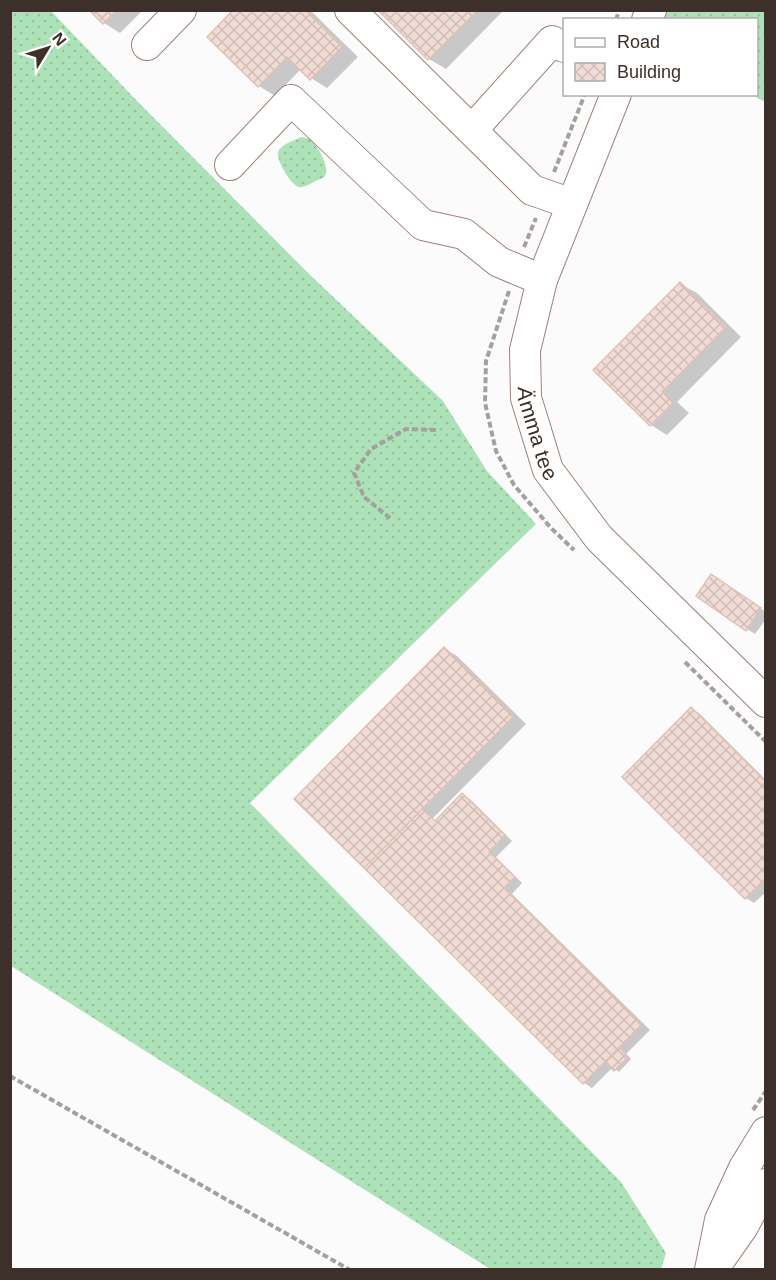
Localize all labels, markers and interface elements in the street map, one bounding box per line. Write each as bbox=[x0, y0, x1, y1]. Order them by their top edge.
north arrow bbox=[18, 18, 78, 78]
legend bbox=[563, 18, 758, 96]
text: N bbox=[49, 29, 70, 49]
text: Road bbox=[617, 32, 660, 52]
text: Building bbox=[617, 62, 681, 82]
street label: Ämma tee bbox=[514, 387, 563, 484]

